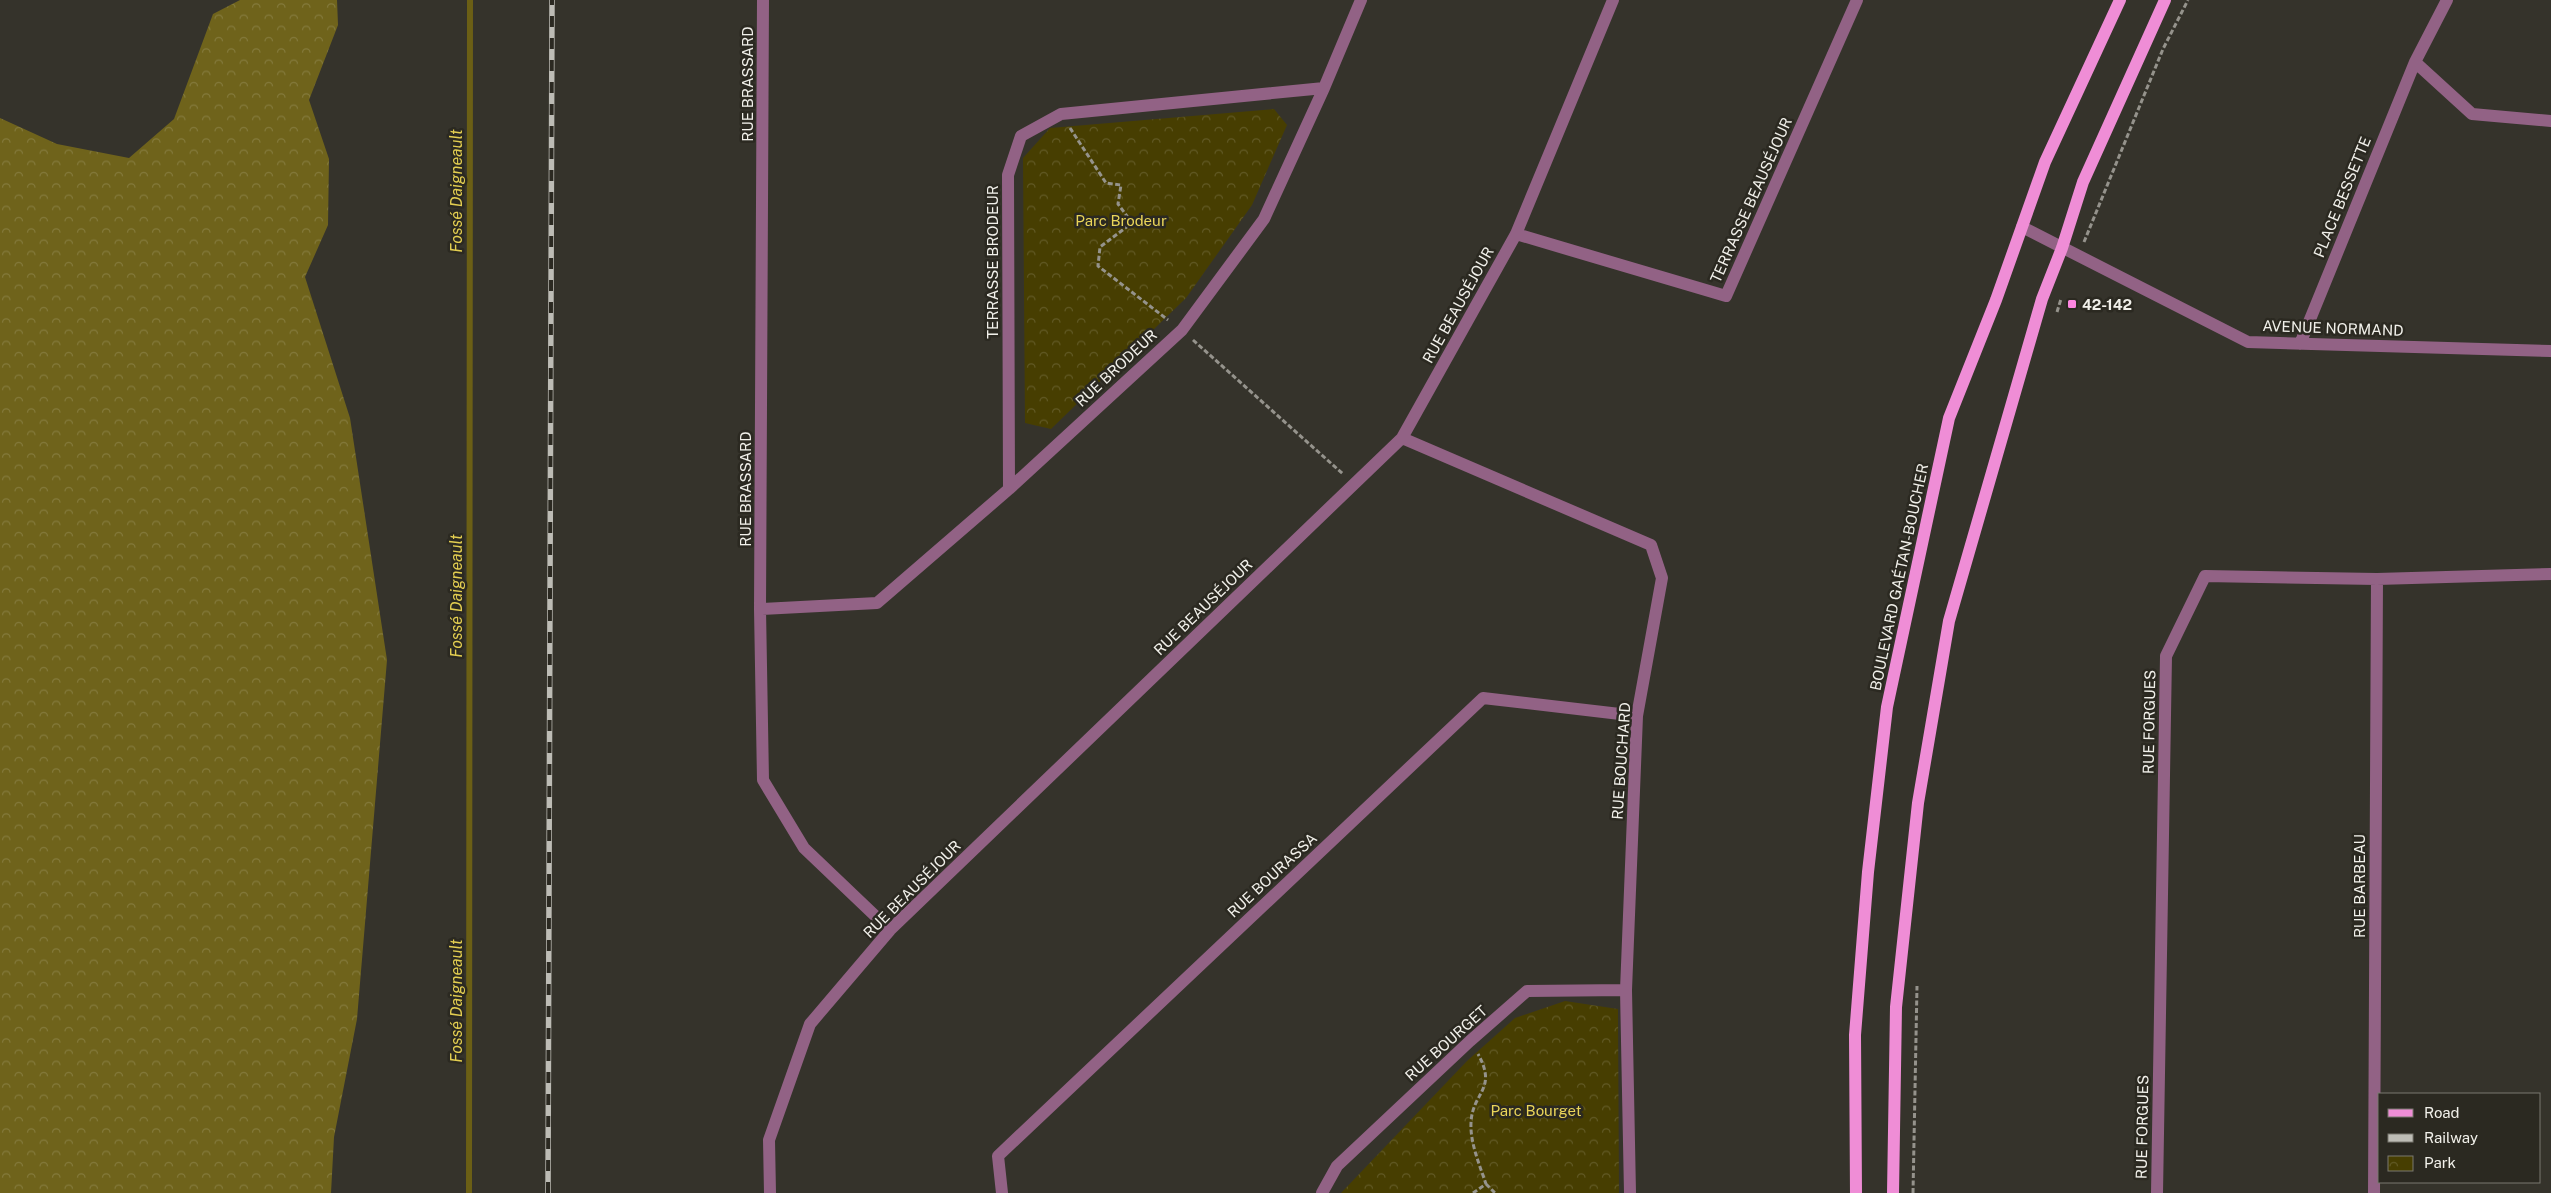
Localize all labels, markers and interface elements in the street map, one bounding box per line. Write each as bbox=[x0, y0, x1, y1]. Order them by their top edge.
street label: RUE BRASSARD bbox=[739, 26, 756, 142]
street label: TERRASSE BEAUSÉJOUR bbox=[1707, 115, 1795, 285]
water label: Fossé Daigneault bbox=[447, 129, 466, 253]
street label: PLACE BESSETTE bbox=[2310, 134, 2374, 260]
street label: TERRASSE BRODEUR bbox=[984, 185, 1001, 339]
park label: Parc Brodeur bbox=[1075, 212, 1167, 229]
street label: RUE BEAUSÉJOUR bbox=[1419, 244, 1497, 366]
place label: 42-142 bbox=[2082, 296, 2132, 313]
marker: 42-142 bbox=[2066, 298, 2078, 310]
street label: AVENUE NORMAND bbox=[2262, 317, 2404, 339]
street label: RUE BRODEUR bbox=[1072, 326, 1160, 410]
street label: RUE BRASSARD bbox=[737, 431, 754, 547]
street label: BOULEVARD GAÉTAN-BOUCHER bbox=[1867, 462, 1931, 692]
water label: Fossé Daigneault bbox=[447, 534, 466, 658]
street label: RUE BEAUSÉJOUR bbox=[1150, 556, 1256, 658]
street label: RUE FORGUES bbox=[2140, 670, 2158, 774]
street label: RUE BOUCHARD bbox=[1608, 702, 1634, 820]
street label: RUE BOURASSA bbox=[1224, 829, 1320, 921]
street label: RUE BARBEAU bbox=[2351, 834, 2368, 938]
street label: RUE BEAUSÉJOUR bbox=[860, 837, 964, 941]
water label: Fossé Daigneault bbox=[447, 939, 466, 1063]
street label: RUE BOURGET bbox=[1402, 1002, 1490, 1084]
street label: RUE FORGUES bbox=[2133, 1075, 2151, 1179]
legend bbox=[2378, 1093, 2541, 1183]
park label: Parc Bourget bbox=[1490, 1102, 1582, 1119]
text: Road bbox=[2424, 1104, 2460, 1121]
text: Railway bbox=[2424, 1129, 2478, 1146]
text: Park bbox=[2424, 1154, 2456, 1171]

